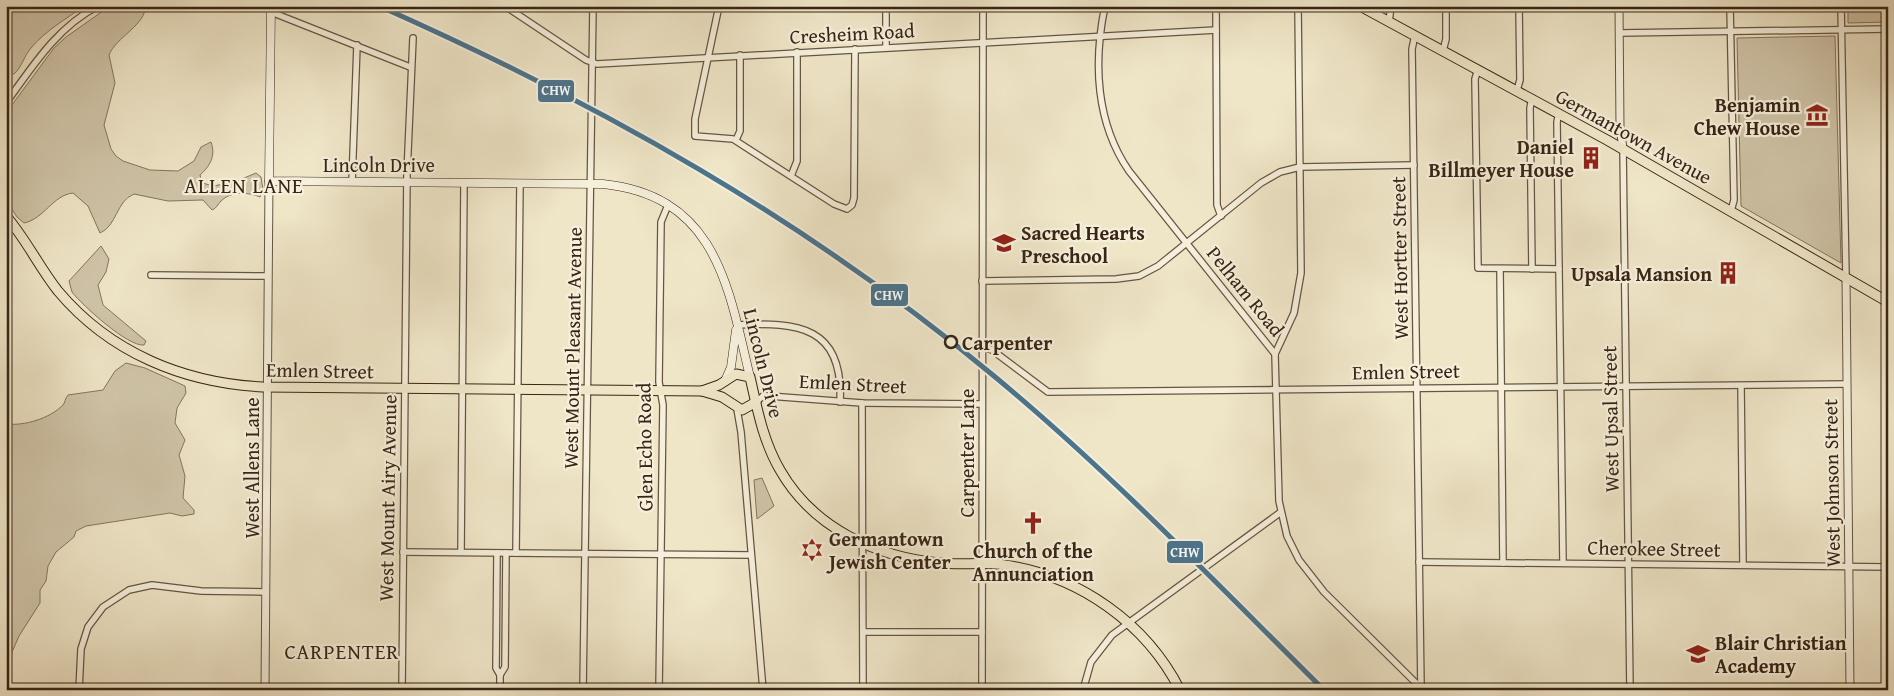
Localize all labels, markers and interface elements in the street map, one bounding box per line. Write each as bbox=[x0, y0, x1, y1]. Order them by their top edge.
street label: Cresheim Road bbox=[789, 15, 915, 51]
line badge: CHW bbox=[537, 79, 575, 103]
text: CHW bbox=[541, 80, 571, 100]
street label: Germantown Avenue bbox=[1551, 81, 1717, 191]
place label: Benjamin Chew House bbox=[1694, 90, 1800, 142]
museum icon: Benjamin Chew House bbox=[1804, 102, 1830, 128]
place label: Daniel Billmeyer House bbox=[1428, 132, 1574, 184]
building icon: Daniel Billmeyer House bbox=[1578, 145, 1604, 171]
street label: Lincoln Drive bbox=[323, 150, 435, 179]
district label: ALLEN LANE bbox=[184, 170, 304, 201]
street label: West Hortter Street bbox=[1383, 176, 1415, 340]
place label: Sacred Hearts Preschool bbox=[1021, 218, 1145, 270]
street label: West Mount Pleasant Avenue bbox=[555, 227, 589, 469]
school or university icon: Sacred Hearts Preschool bbox=[991, 230, 1017, 256]
street label: Pelham Road bbox=[1200, 240, 1292, 343]
place label: Upsala Mansion bbox=[1571, 259, 1712, 288]
building icon: Upsala Mansion bbox=[1715, 260, 1741, 286]
line badge: CHW bbox=[870, 283, 909, 307]
text: CHW bbox=[874, 285, 904, 305]
street label: Lincoln Drive bbox=[736, 305, 792, 421]
place label: Carpenter bbox=[962, 328, 1052, 357]
marker: Carpenter bbox=[944, 335, 958, 349]
street label: West Upsal Street bbox=[1594, 345, 1626, 493]
street label: Emlen Street bbox=[266, 355, 374, 385]
street label: Emlen Street bbox=[1352, 356, 1460, 386]
street label: Emlen Street bbox=[798, 366, 908, 400]
street label: Glen Echo Road bbox=[628, 382, 660, 512]
street label: Carpenter Lane bbox=[952, 389, 981, 517]
street label: West Mount Airy Avenue bbox=[371, 394, 403, 602]
street label: West Allens Lane bbox=[237, 397, 266, 539]
street label: West Johnson Street bbox=[1815, 399, 1847, 567]
church icon: Church of the Annunciation bbox=[1020, 510, 1046, 536]
place label: Germantown Jewish Center bbox=[826, 524, 951, 576]
street label: Cherokee Street bbox=[1587, 532, 1721, 564]
place label: Church of the Annunciation bbox=[972, 536, 1094, 588]
synagogue icon: Germantown Jewish Center bbox=[799, 537, 825, 563]
line badge: CHW bbox=[1166, 540, 1204, 564]
text: CHW bbox=[1170, 542, 1200, 562]
place label: Blair Christian Academy bbox=[1715, 628, 1847, 680]
district label: CARPENTER bbox=[285, 636, 399, 667]
school or university icon: Blair Christian Academy bbox=[1685, 641, 1711, 667]

